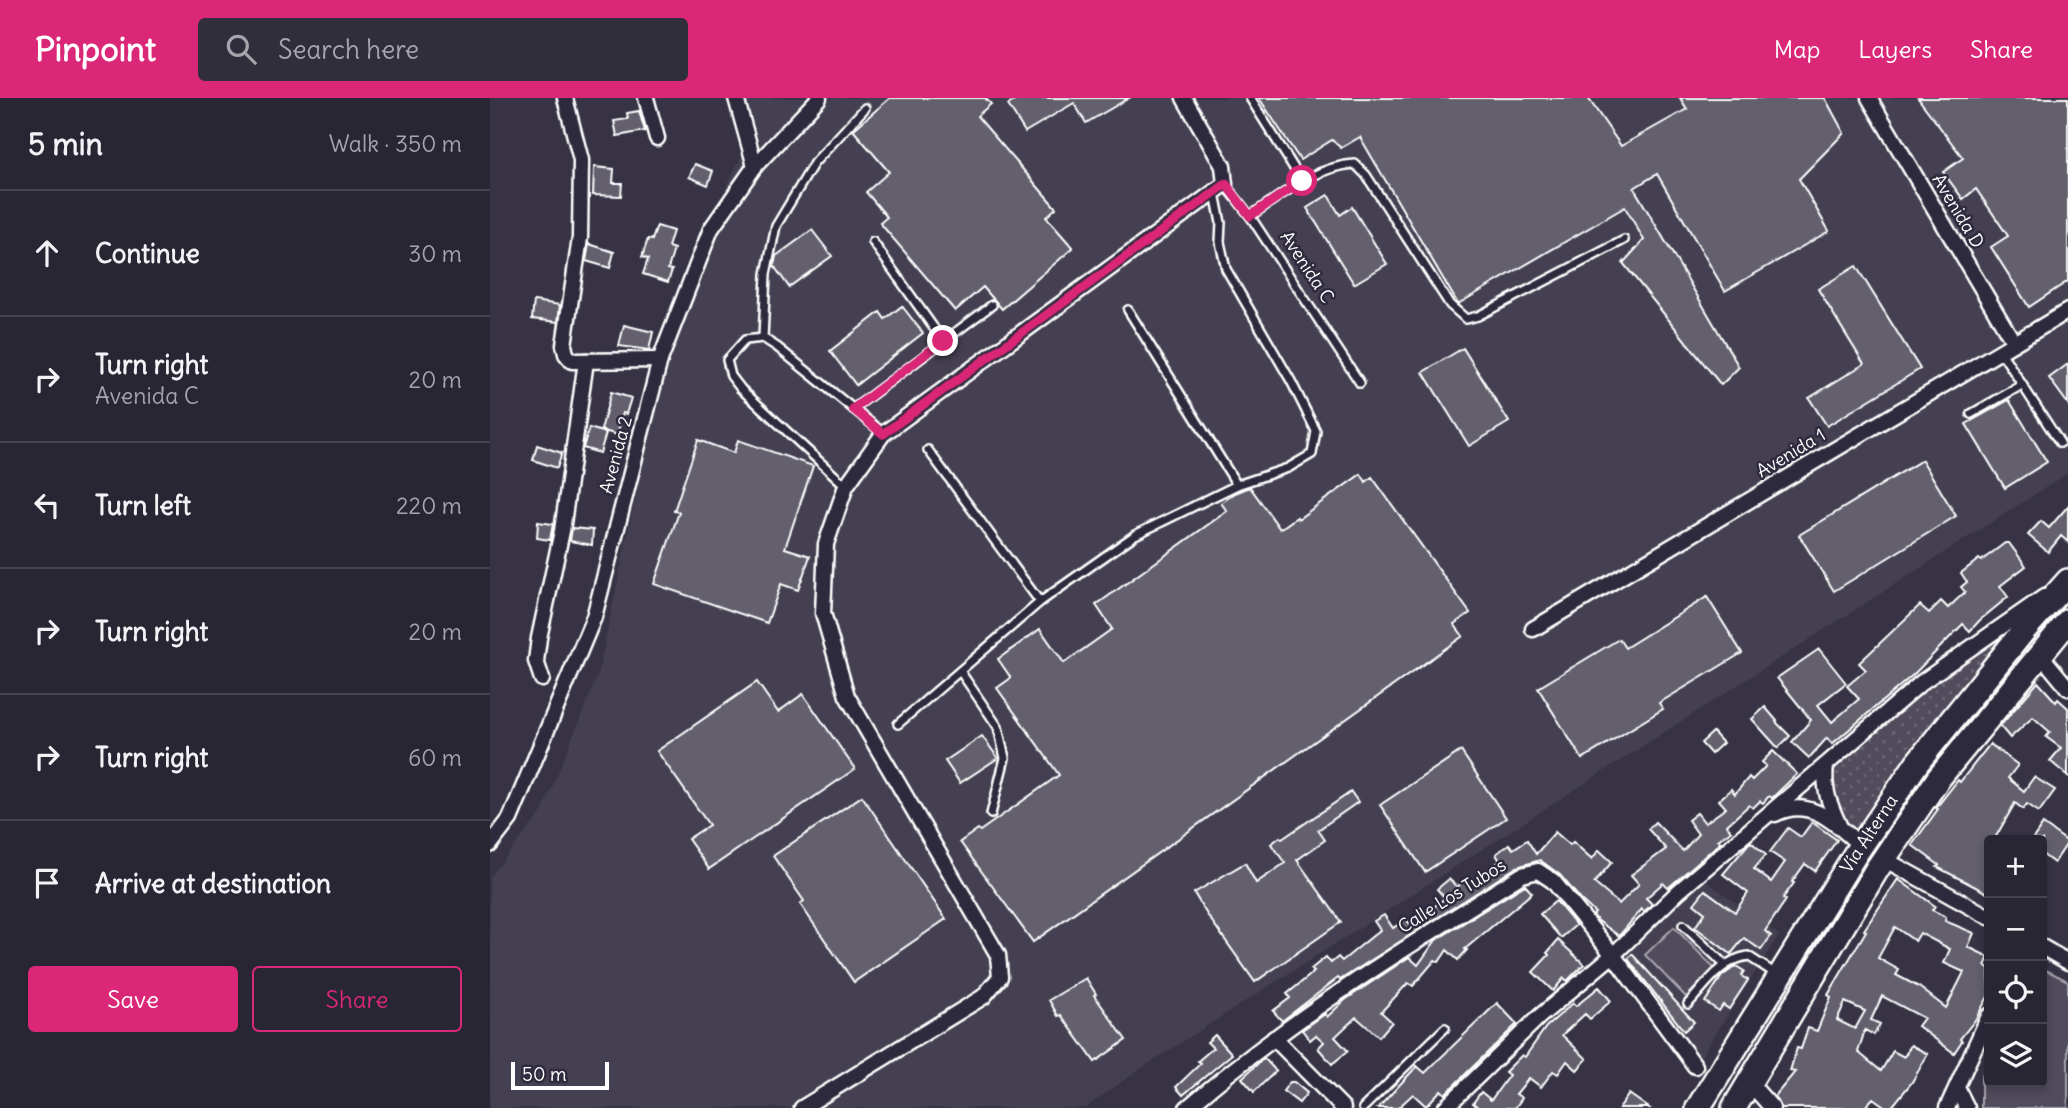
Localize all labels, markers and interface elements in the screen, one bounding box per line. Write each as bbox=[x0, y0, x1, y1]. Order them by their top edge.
search box bbox=[198, 18, 688, 81]
text: Pinpoint bbox=[35, 28, 156, 70]
icon: search bbox=[222, 30, 260, 68]
text: Search here bbox=[278, 33, 419, 66]
text: Map bbox=[1774, 34, 1820, 64]
text: Layers bbox=[1858, 34, 1932, 64]
text: Share bbox=[1970, 34, 2033, 64]
text: 5 min bbox=[28, 125, 103, 163]
text: Walk · 350 m bbox=[329, 129, 462, 158]
route start bbox=[1286, 165, 1317, 196]
street label: Avenida D bbox=[1927, 170, 1989, 252]
street label: Avenida C bbox=[1276, 226, 1339, 307]
icon: ahead bbox=[28, 234, 66, 272]
text: Continue bbox=[95, 237, 200, 270]
text: 30 m bbox=[408, 239, 462, 268]
route end bbox=[927, 325, 958, 356]
text: Turn right bbox=[95, 348, 208, 381]
icon: right bbox=[28, 360, 66, 398]
text: 20 m bbox=[409, 365, 462, 394]
text: Avenida C bbox=[95, 381, 199, 410]
street label: Avenida 2 bbox=[594, 413, 637, 496]
street label: Avenida 1 bbox=[1752, 423, 1830, 482]
icon: left bbox=[28, 486, 66, 524]
text: Turn left bbox=[95, 489, 191, 522]
text: 220 m bbox=[396, 491, 462, 520]
icon: right bbox=[28, 612, 66, 650]
text: Turn right bbox=[95, 615, 208, 648]
text: 20 m bbox=[409, 617, 462, 646]
icon: right bbox=[28, 738, 66, 776]
text: Turn right bbox=[95, 741, 208, 774]
text: 60 m bbox=[408, 743, 462, 772]
street label: Vía Alterna bbox=[1835, 790, 1902, 877]
map controls bbox=[1984, 835, 2047, 1087]
button: + bbox=[1984, 835, 2047, 898]
street label: Calle Los Tubos bbox=[1393, 853, 1510, 938]
icon: arrive bbox=[28, 864, 66, 902]
text: Arrive at destination bbox=[95, 867, 331, 900]
button: − bbox=[1984, 898, 2047, 961]
button: locate bbox=[1984, 961, 2047, 1024]
button: Save bbox=[28, 966, 238, 1032]
button: Share bbox=[252, 966, 462, 1032]
button: layers bbox=[1984, 1024, 2047, 1087]
scale bar bbox=[511, 1059, 609, 1091]
text: 50 m bbox=[522, 1062, 567, 1086]

